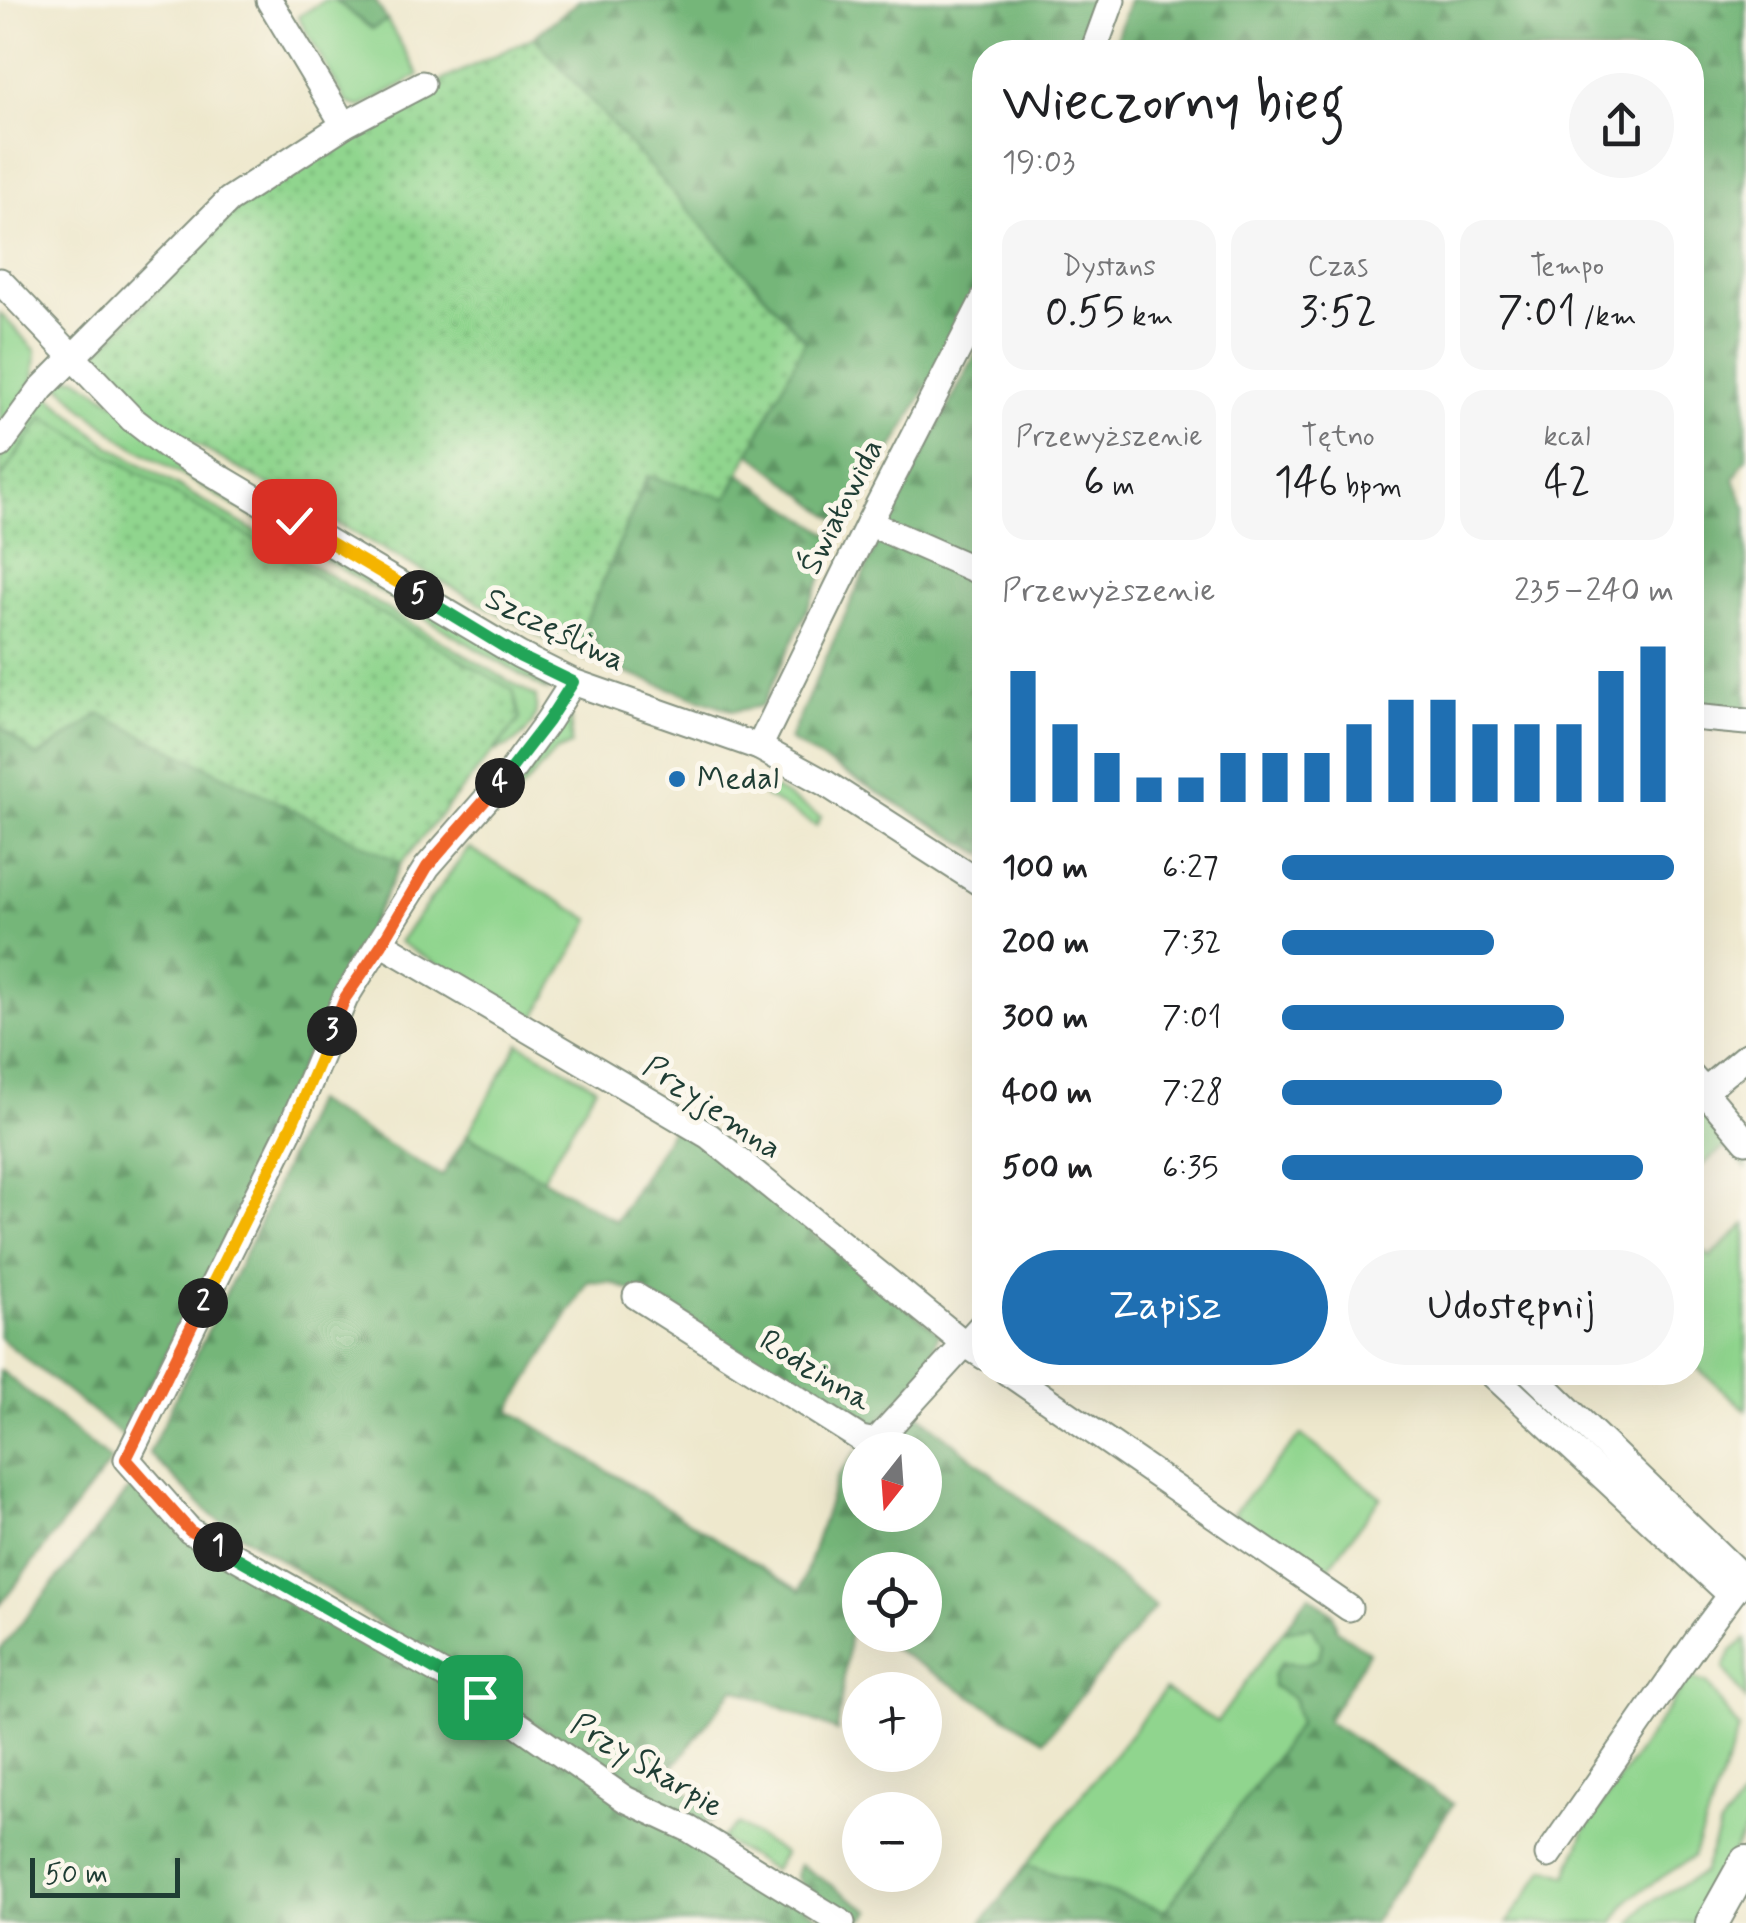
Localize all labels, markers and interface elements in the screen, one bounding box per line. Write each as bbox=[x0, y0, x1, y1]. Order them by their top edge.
text: Wieczorny bieg bbox=[1002, 68, 1345, 140]
button: share bbox=[1569, 73, 1674, 178]
text: 19:03 bbox=[1002, 142, 1075, 184]
text: Dystans bbox=[1062, 249, 1156, 286]
text: Czas bbox=[1308, 249, 1368, 286]
text: Tempo bbox=[1530, 249, 1604, 286]
text: 0.55 bbox=[1045, 286, 1125, 341]
text: 3:52 bbox=[1299, 286, 1377, 341]
text: 7:01 bbox=[1498, 286, 1576, 341]
text: km bbox=[1125, 299, 1173, 336]
text: /km bbox=[1576, 299, 1636, 336]
text: Przewyższenie bbox=[1016, 419, 1202, 456]
text: Tętno bbox=[1301, 419, 1375, 456]
text: kcal bbox=[1543, 419, 1591, 456]
street label: Światowida bbox=[790, 432, 894, 582]
text: 6 bbox=[1083, 456, 1105, 511]
text: 146 bbox=[1274, 456, 1338, 511]
text: 42 bbox=[1544, 456, 1590, 511]
text: m bbox=[1105, 469, 1135, 506]
text: bpm bbox=[1338, 469, 1402, 506]
pin bbox=[252, 479, 337, 564]
icon: check bbox=[267, 494, 322, 549]
pin: 5 bbox=[394, 570, 444, 620]
text: Przewyższenie bbox=[1002, 570, 1215, 612]
text: 235–240 m bbox=[1514, 570, 1674, 612]
text: 5 bbox=[411, 576, 427, 613]
street label: Szczęśliwa bbox=[478, 578, 632, 682]
pin: 4 bbox=[475, 758, 525, 808]
place label: Medal bbox=[697, 758, 779, 800]
text: 4 bbox=[492, 764, 508, 801]
marker: Medal bbox=[666, 768, 688, 790]
text: 100 m bbox=[1002, 847, 1088, 889]
text: 6:27 bbox=[1162, 847, 1219, 889]
text: 200 m bbox=[1002, 922, 1089, 964]
text: 7:32 bbox=[1162, 922, 1221, 964]
text: 300 m bbox=[1002, 997, 1088, 1039]
text: 7:01 bbox=[1162, 997, 1222, 1039]
pin: 3 bbox=[307, 1006, 357, 1056]
text: 3 bbox=[326, 1012, 338, 1049]
street label: Przyjemna bbox=[635, 1046, 789, 1170]
text: 400 m bbox=[1002, 1072, 1092, 1114]
text: 7:28 bbox=[1162, 1072, 1223, 1114]
text: 500 m bbox=[1002, 1147, 1093, 1189]
text: 6:35 bbox=[1162, 1147, 1218, 1189]
button: Zapisz bbox=[1002, 1250, 1328, 1365]
button: Udostępnij bbox=[1348, 1250, 1674, 1365]
pin: 2 bbox=[178, 1278, 228, 1328]
text: 2 bbox=[196, 1284, 210, 1321]
street label: Rodzinna bbox=[751, 1320, 880, 1422]
north arrow bbox=[842, 1432, 942, 1532]
map controls bbox=[842, 1432, 942, 1892]
pin: 1 bbox=[193, 1522, 243, 1572]
text: 1 bbox=[212, 1528, 224, 1565]
button: locate bbox=[842, 1552, 942, 1652]
pin bbox=[438, 1655, 523, 1740]
icon: arrive bbox=[453, 1670, 508, 1725]
button: + bbox=[842, 1672, 942, 1772]
street label: Przy Skarpie bbox=[563, 1704, 731, 1828]
button: − bbox=[842, 1792, 942, 1892]
scale bar bbox=[30, 1853, 180, 1898]
text: 50 m bbox=[45, 1857, 108, 1894]

